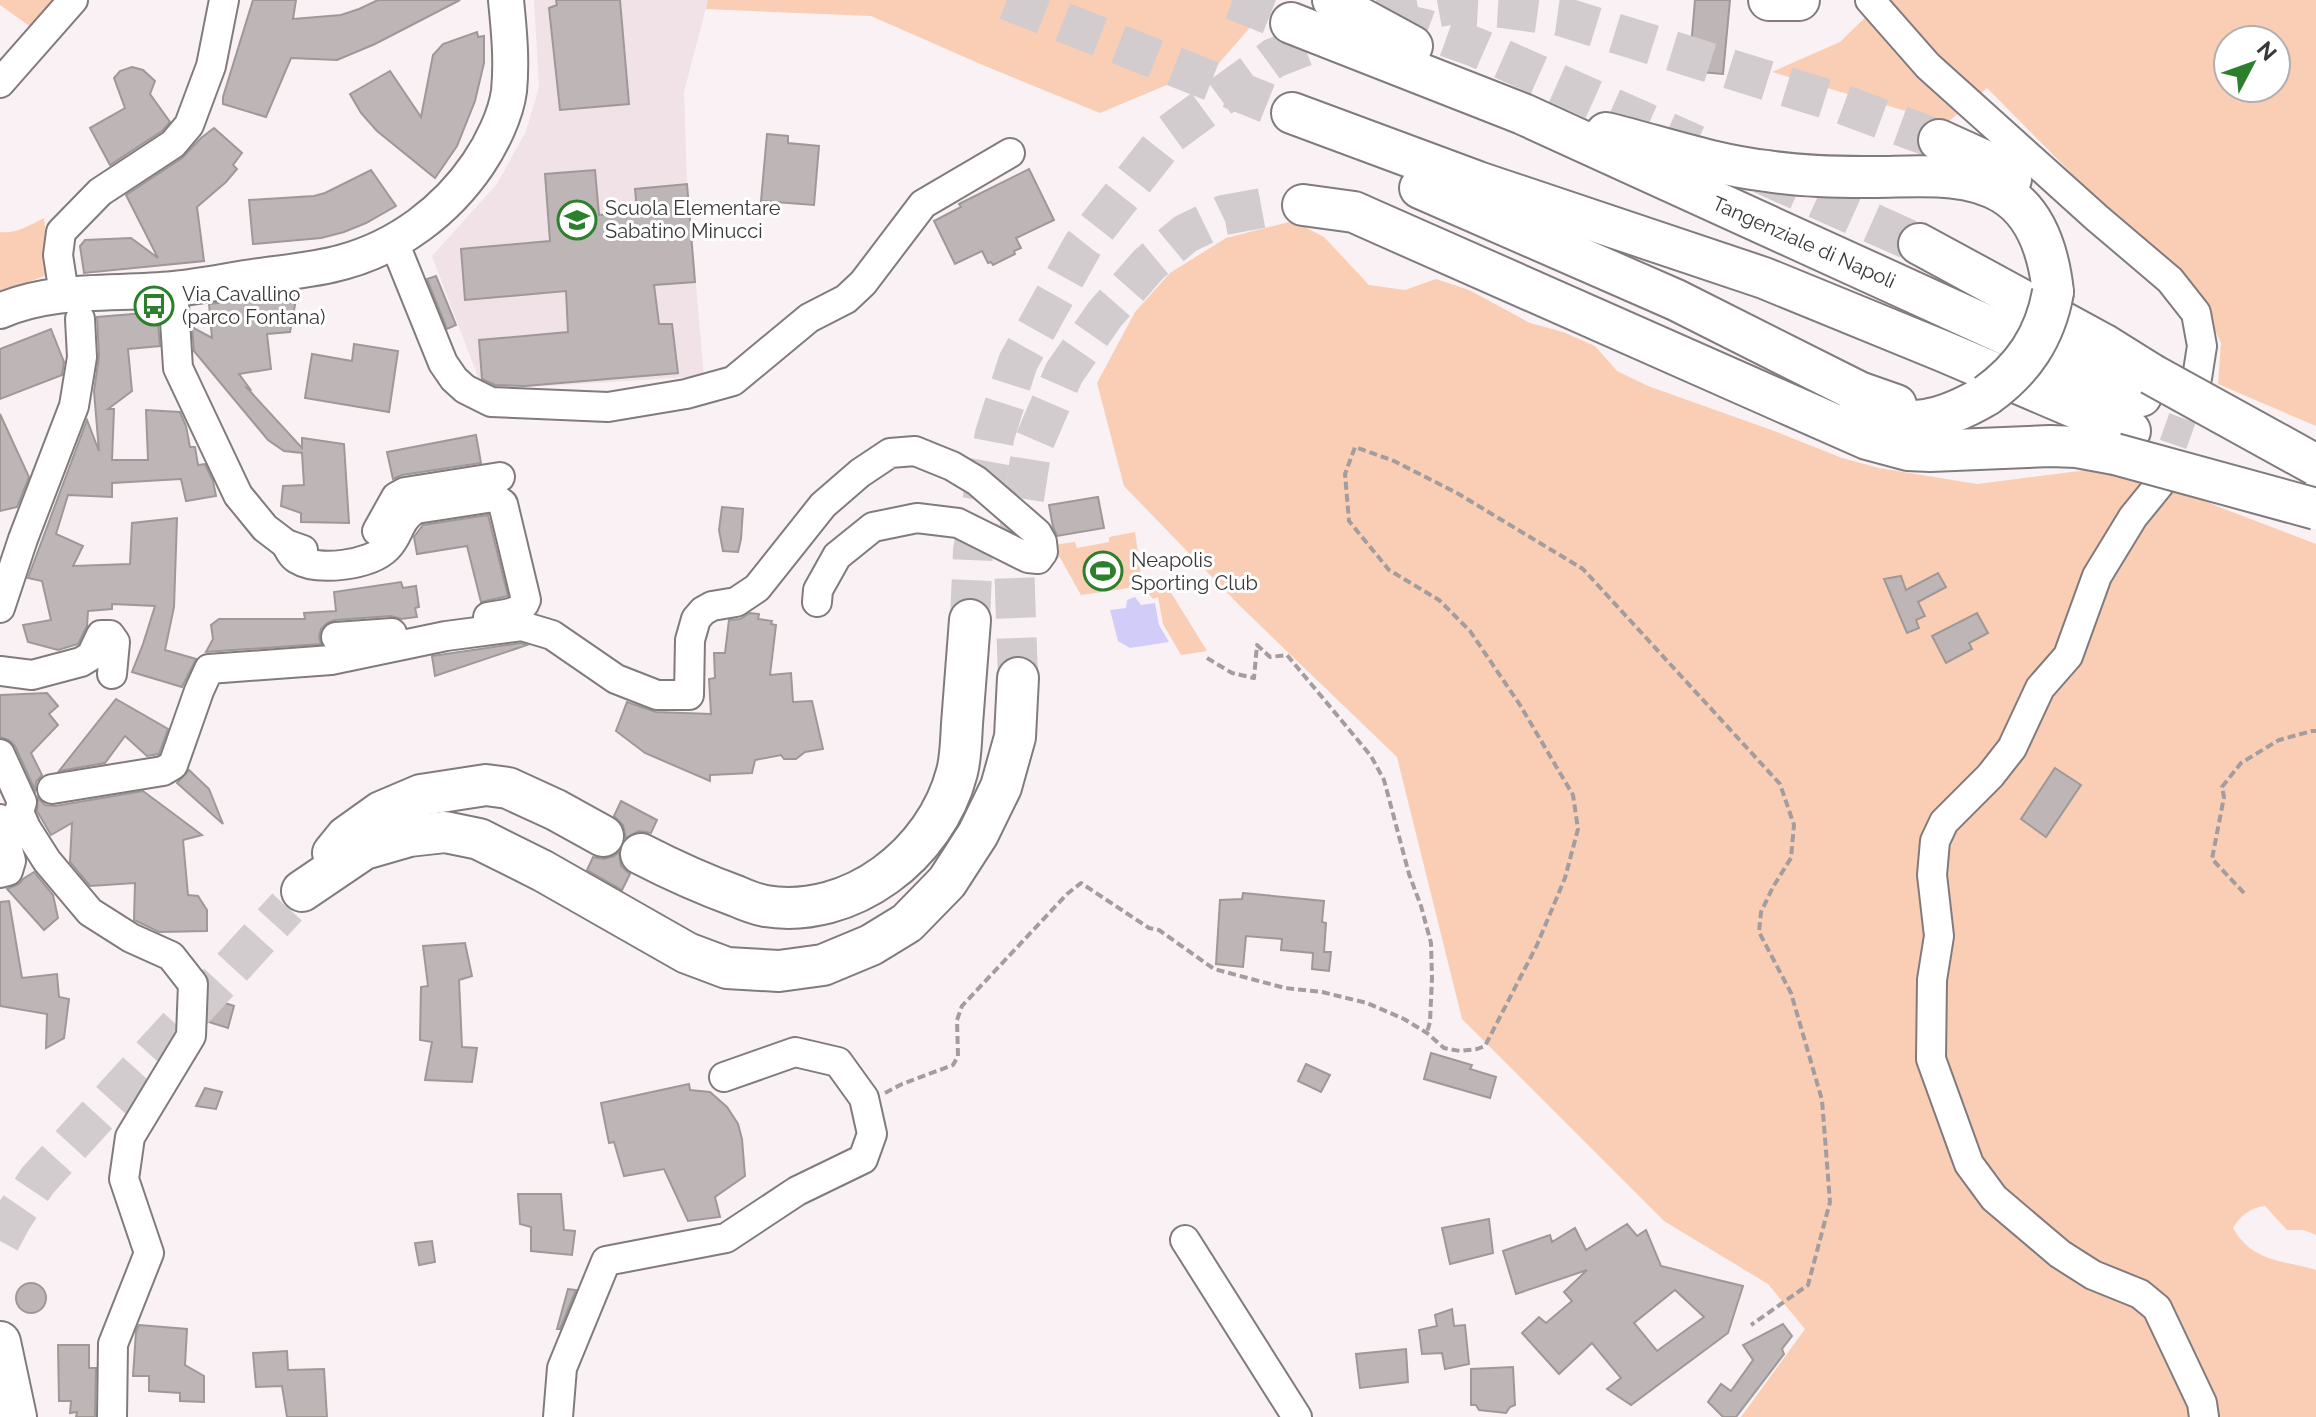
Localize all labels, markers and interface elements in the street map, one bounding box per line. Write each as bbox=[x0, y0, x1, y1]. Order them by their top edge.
north arrow bbox=[2212, 24, 2292, 104]
text: N bbox=[2252, 36, 2282, 66]
street label: Tangenziale di Napoli bbox=[1709, 191, 1899, 293]
place label: Scuola Elementare Sabatino Minucci bbox=[605, 196, 781, 243]
school or university icon: Scuola Elementare Sabatino Minucci bbox=[556, 199, 598, 241]
place label: Via Cavallino (parco Fontana) bbox=[182, 282, 325, 329]
bus stop icon: Via Cavallino (parco Fontana) bbox=[133, 285, 175, 327]
place label: Neapolis Sporting Club bbox=[1131, 548, 1258, 595]
sports icon: Neapolis Sporting Club bbox=[1082, 550, 1124, 592]

